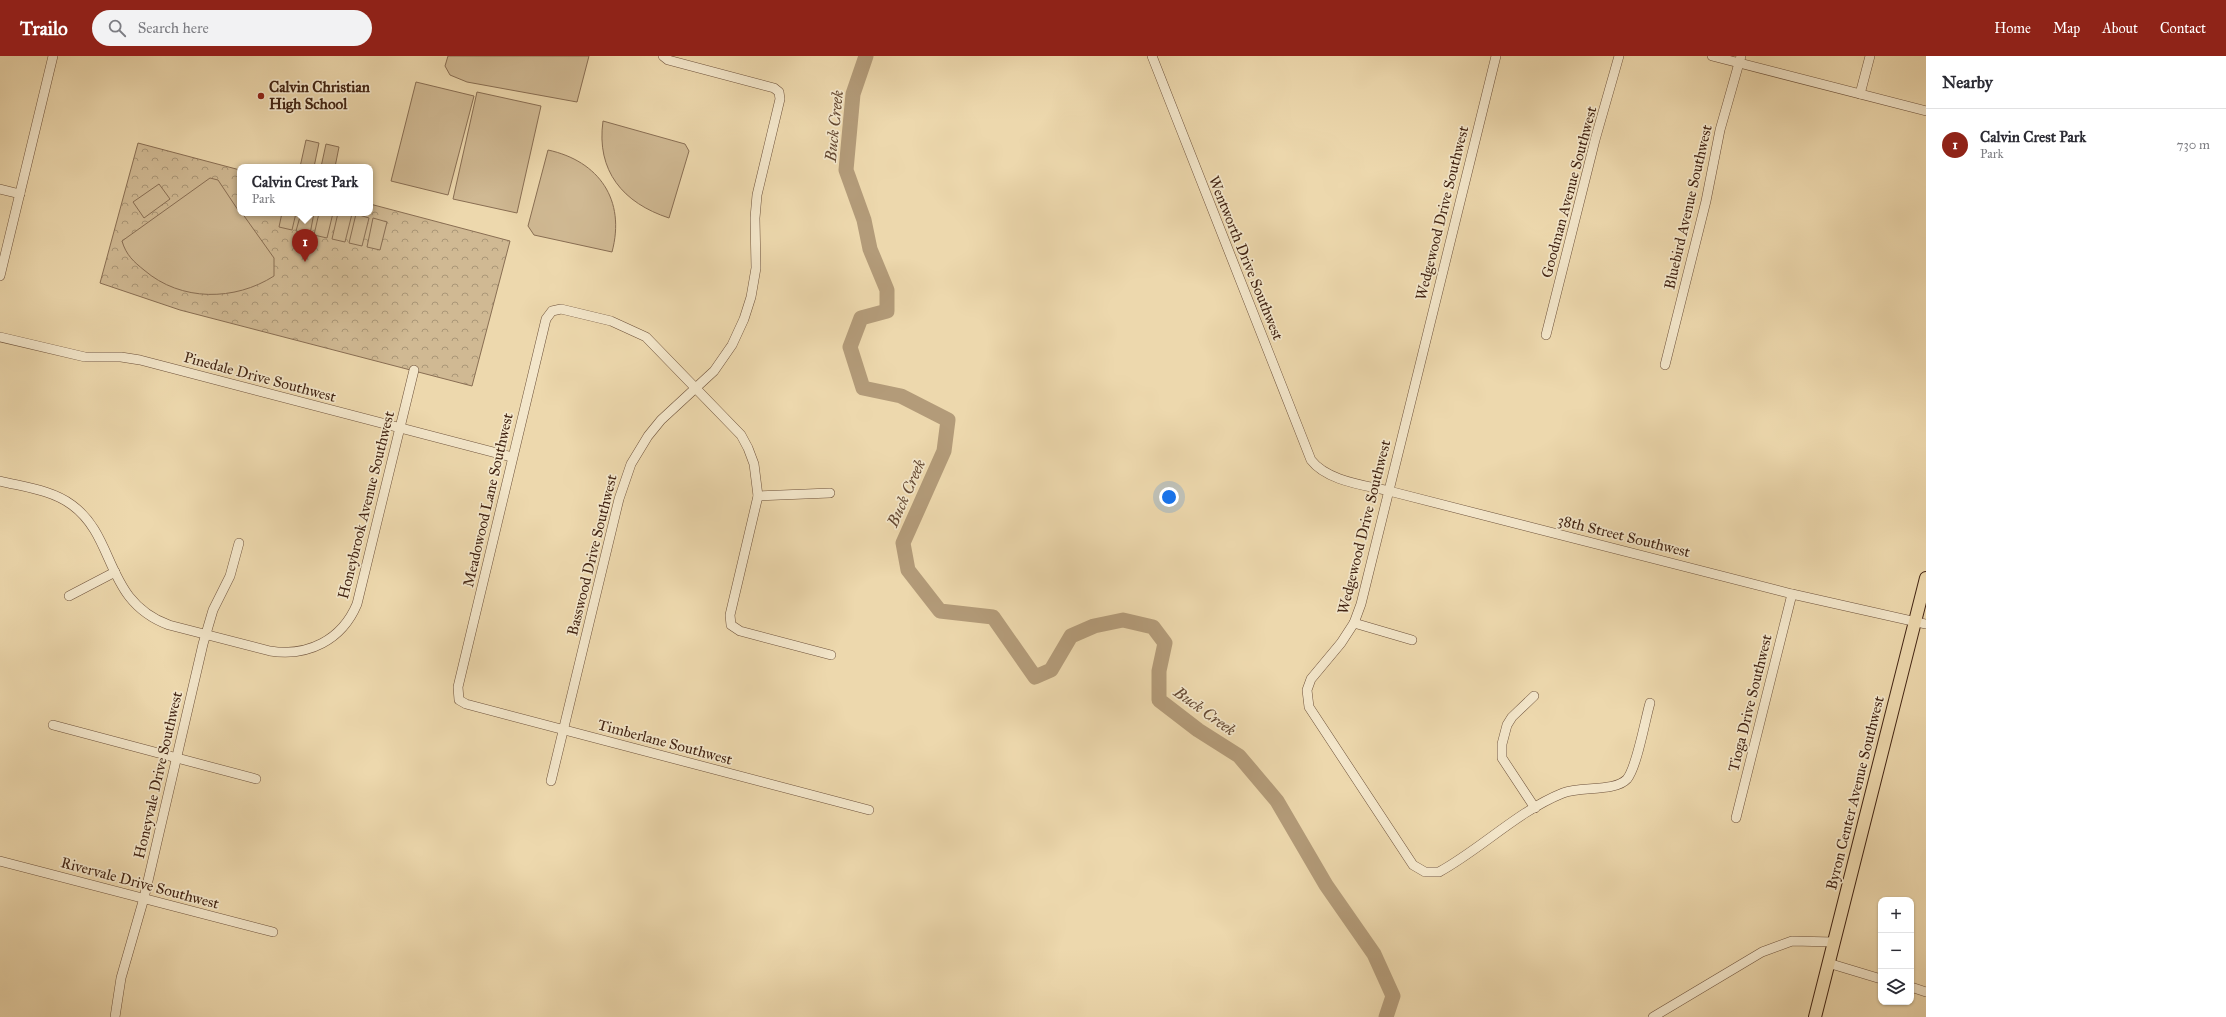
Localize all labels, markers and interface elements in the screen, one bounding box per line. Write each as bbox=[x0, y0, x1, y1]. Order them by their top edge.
search box bbox=[92, 10, 372, 46]
text: Trailo bbox=[20, 17, 68, 40]
icon: search bbox=[106, 17, 128, 39]
text: Search here bbox=[138, 19, 209, 37]
text: Home bbox=[1994, 20, 2031, 37]
text: Map bbox=[2053, 20, 2080, 37]
text: About bbox=[2102, 20, 2138, 37]
text: Contact bbox=[2160, 20, 2206, 37]
text: Nearby bbox=[1942, 72, 1993, 93]
place label: Calvin Christian High School bbox=[269, 78, 371, 114]
water label: Buck Creek bbox=[821, 89, 847, 164]
marker: Calvin Christian High School bbox=[256, 91, 266, 101]
street label: Goodman Avenue Southwest bbox=[1537, 104, 1601, 280]
street label: Bluebird Avenue Southwest bbox=[1660, 122, 1716, 291]
street label: Wedgewood Drive Southwest bbox=[1412, 123, 1473, 302]
text: Calvin Crest Park bbox=[1980, 128, 2086, 146]
text: 1 bbox=[1952, 137, 1958, 153]
text: 730 m bbox=[2177, 137, 2210, 153]
text: Park bbox=[1980, 146, 2004, 162]
popup bbox=[237, 164, 373, 216]
text: Calvin Crest Park bbox=[252, 173, 358, 191]
street label: Wentworth Drive Southwest bbox=[1205, 173, 1287, 343]
text: Park bbox=[252, 191, 275, 207]
pin: 1 bbox=[292, 229, 318, 262]
street label: Pinedale Drive Southwest bbox=[182, 348, 339, 406]
street label: Honeybrook Avenue Southwest bbox=[334, 409, 398, 601]
street label: Meadowood Lane Southwest bbox=[459, 410, 517, 589]
street label: Wedgewood Drive Southwest bbox=[1334, 437, 1395, 616]
water label: Buck Creek bbox=[882, 456, 929, 531]
street label: Basswood Drive Southwest bbox=[563, 472, 621, 637]
your location bbox=[1159, 487, 1179, 507]
street label: 38th Street Southwest bbox=[1556, 511, 1693, 561]
street label: Tioga Drive Southwest bbox=[1724, 632, 1776, 774]
water label: Buck Creek bbox=[1170, 682, 1240, 740]
street label: Honeyvale Drive Southwest bbox=[130, 689, 186, 860]
street label: Byron Center Avenue Southwest bbox=[1822, 694, 1888, 892]
street label: Timberlane Southwest bbox=[596, 715, 735, 769]
street label: Rivervale Drive Southwest bbox=[59, 853, 222, 913]
map controls bbox=[1878, 897, 1914, 1005]
button: + bbox=[1878, 897, 1914, 933]
button: − bbox=[1878, 933, 1914, 969]
button: layers bbox=[1878, 969, 1914, 1005]

